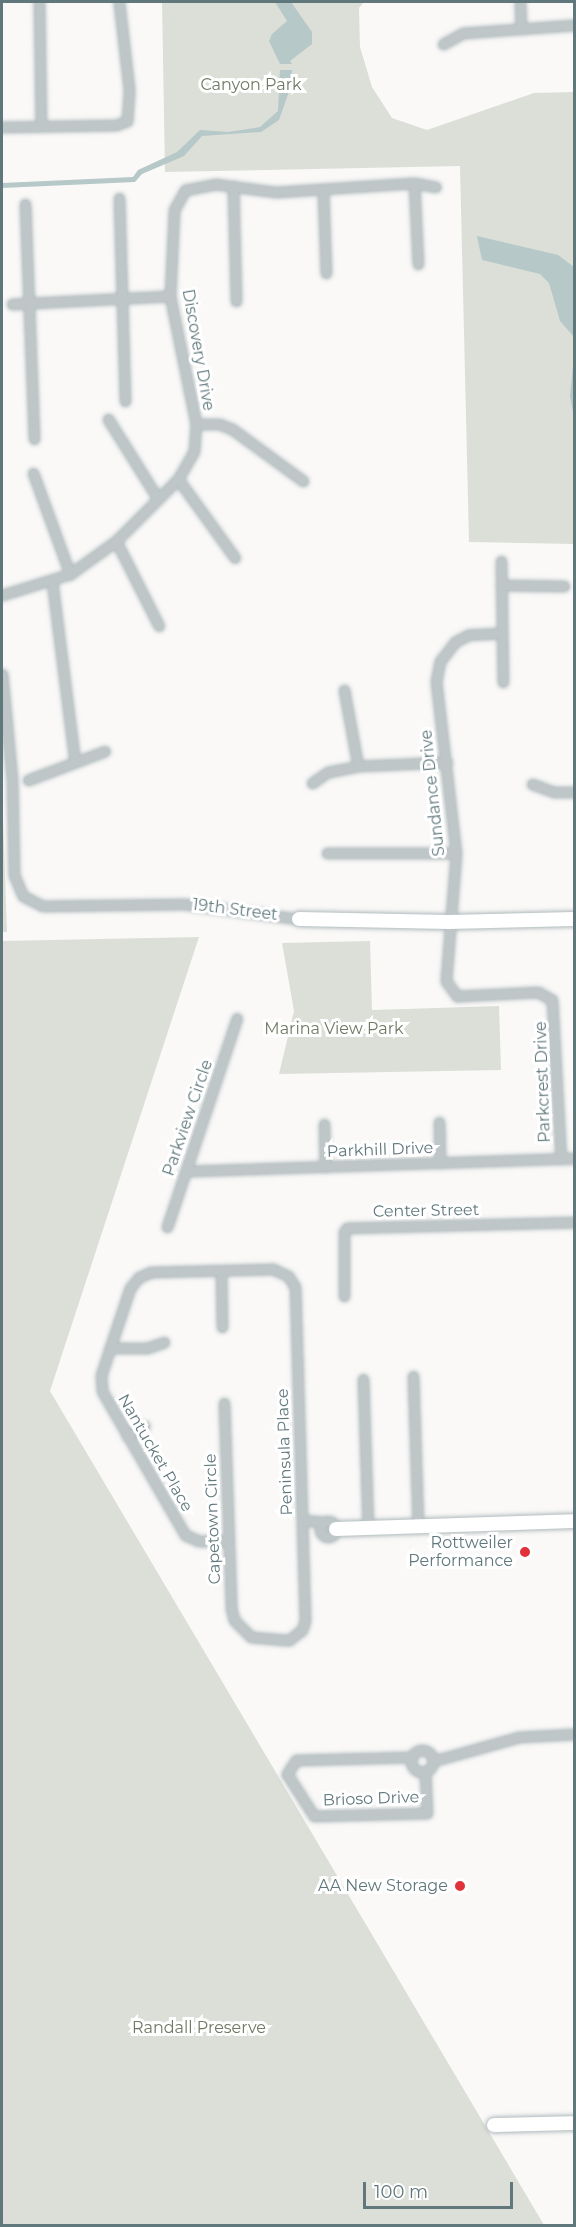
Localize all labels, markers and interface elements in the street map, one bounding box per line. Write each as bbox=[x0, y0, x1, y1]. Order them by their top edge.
park label: Canyon Park bbox=[200, 75, 302, 95]
street label: Discovery Drive bbox=[178, 288, 218, 412]
street label: Sundance Drive bbox=[417, 729, 449, 857]
street label: 19th Street bbox=[191, 895, 279, 925]
park label: Marina View Park bbox=[264, 1019, 404, 1039]
street label: Parkcrest Drive bbox=[531, 1021, 555, 1143]
street label: Parkview Circle bbox=[159, 1057, 217, 1179]
street label: Parkhill Drive bbox=[327, 1139, 433, 1161]
street label: Center Street bbox=[373, 1200, 479, 1222]
street label: Peninsula Place bbox=[273, 1388, 297, 1516]
street label: Nantucket Place bbox=[114, 1391, 196, 1515]
street label: Capetown Circle bbox=[201, 1453, 225, 1585]
place label: Rottweiler Performance bbox=[408, 1533, 513, 1571]
marker: Rottweiler Performance bbox=[518, 1545, 532, 1559]
street label: Brioso Drive bbox=[322, 1788, 420, 1810]
place label: AA New Storage bbox=[318, 1876, 448, 1896]
marker: AA New Storage bbox=[453, 1879, 467, 1893]
park label: Randall Preserve bbox=[132, 2018, 266, 2038]
scale bar bbox=[366, 2170, 516, 2208]
text: 100 m bbox=[374, 2181, 428, 2203]

